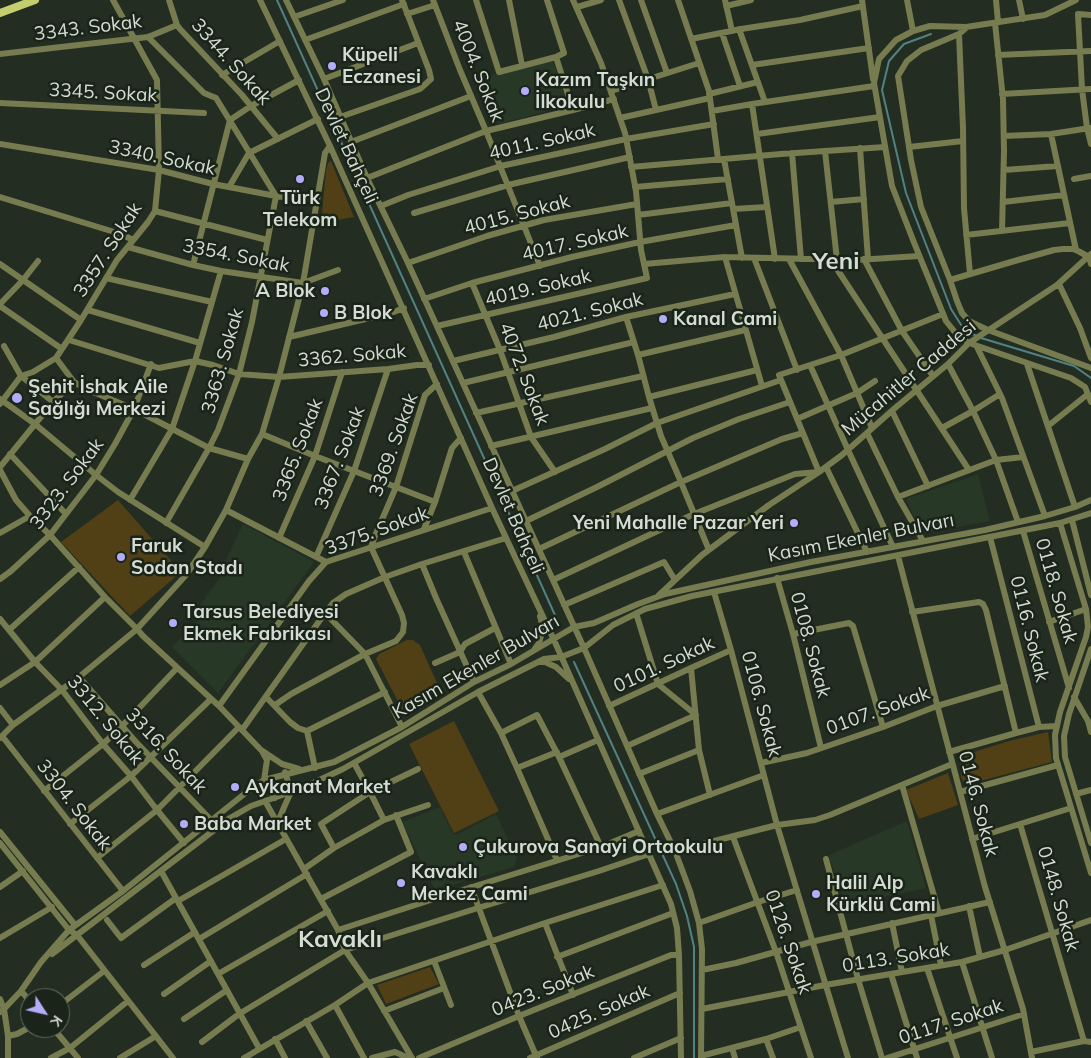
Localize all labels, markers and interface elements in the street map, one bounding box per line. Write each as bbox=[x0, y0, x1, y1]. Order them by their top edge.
street label: 3343. Sokak bbox=[33, 10, 143, 46]
street label: 3344. Sokak bbox=[186, 14, 276, 110]
street label: 4004. Sokak bbox=[447, 16, 509, 126]
place label: Küpeli Eczanesi bbox=[342, 44, 421, 88]
marker: Küpeli Eczanesi bbox=[326, 60, 338, 72]
place label: Kazım Taşkın İlkokulu bbox=[535, 69, 655, 113]
street label: 3345. Sokak bbox=[48, 79, 158, 107]
street label: Devlet Bahçeli bbox=[309, 85, 383, 207]
marker: Kazım Taşkın İlkokulu bbox=[519, 85, 531, 97]
street label: 4011. Sokak bbox=[487, 119, 597, 165]
street label: 3340. Sokak bbox=[107, 136, 217, 180]
marker: Türk Telekom bbox=[294, 173, 306, 185]
place label: Türk Telekom bbox=[263, 187, 337, 231]
street label: 4015. Sokak bbox=[462, 190, 572, 240]
street label: 3357. Sokak bbox=[69, 198, 147, 302]
street label: 4017. Sokak bbox=[520, 220, 630, 266]
street label: 3354. Sokak bbox=[181, 234, 291, 278]
district label: Yeni bbox=[813, 248, 859, 276]
street label: 4019. Sokak bbox=[483, 265, 593, 311]
place label: A Blok bbox=[256, 280, 315, 302]
marker: A Blok bbox=[319, 285, 331, 297]
street label: 4021. Sokak bbox=[535, 288, 645, 336]
place label: B Blok bbox=[334, 302, 392, 324]
street label: 3363. Sokak bbox=[197, 306, 249, 416]
marker: B Blok bbox=[318, 307, 330, 319]
place label: Kanal Cami bbox=[673, 308, 777, 330]
marker: Kanal Cami bbox=[657, 313, 669, 325]
street label: Mücahitler Caddesi bbox=[837, 315, 981, 441]
street label: 4072. Sokak bbox=[494, 319, 554, 429]
street label: 3362. Sokak bbox=[297, 340, 407, 372]
place label: Şehit İshak Aile Sağlığı Merkezi bbox=[28, 376, 168, 420]
street label: 3369. Sokak bbox=[365, 390, 423, 500]
marker: Şehit İshak Aile Sağlığı Merkezi bbox=[10, 391, 24, 405]
street label: 3365. Sokak bbox=[268, 395, 328, 505]
street label: 3367. Sokak bbox=[310, 403, 370, 513]
street label: 3323. Sokak bbox=[25, 434, 109, 534]
street label: Devlet Bahçeli bbox=[477, 454, 549, 578]
street label: 3375. Sokak bbox=[322, 502, 432, 560]
street label: Kasım Ekenler Bulvarı bbox=[766, 509, 956, 567]
place label: Yeni Mahalle Pazar Yeri bbox=[573, 512, 784, 534]
marker: Yeni Mahalle Pazar Yeri bbox=[788, 517, 800, 529]
place label: Faruk Sodan Stadı bbox=[131, 535, 243, 579]
street label: 0118. Sokak bbox=[1030, 536, 1082, 646]
marker: Faruk Sodan Stadı bbox=[115, 551, 127, 563]
street label: 0116. Sokak bbox=[1005, 574, 1053, 684]
street label: 0108. Sokak bbox=[785, 590, 835, 700]
place label: Tarsus Belediyesi Ekmek Fabrikası bbox=[183, 601, 339, 645]
street label: Kasım Ekenler Bulvarı bbox=[388, 610, 564, 724]
marker: Tarsus Belediyesi Ekmek Fabrikası bbox=[167, 617, 179, 629]
street label: 0101. Sokak bbox=[610, 632, 718, 698]
street label: 0106. Sokak bbox=[736, 649, 786, 759]
street label: 3312. Sokak bbox=[62, 671, 148, 769]
street label: 0107. Sokak bbox=[823, 682, 933, 740]
street label: 3316. Sokak bbox=[121, 704, 211, 798]
street label: 0146. Sokak bbox=[953, 749, 1003, 859]
street label: 3304. Sokak bbox=[32, 755, 116, 855]
place label: Aykanat Market bbox=[245, 776, 391, 798]
marker: Aykanat Market bbox=[229, 781, 241, 793]
place label: Baba Market bbox=[194, 813, 311, 835]
marker: Baba Market bbox=[178, 818, 190, 830]
place label: Çukurova Sanayi Ortaokulu bbox=[473, 836, 723, 858]
marker: Çukurova Sanayi Ortaokulu bbox=[457, 841, 469, 853]
street label: 0148. Sokak bbox=[1032, 844, 1084, 954]
place label: Kavaklı Merkez Cami bbox=[411, 861, 528, 905]
place label: Halil Alp Kürklü Cami bbox=[826, 872, 936, 916]
marker: Kavaklı Merkez Cami bbox=[395, 877, 407, 889]
street label: 0126. Sokak bbox=[760, 887, 816, 997]
marker: Halil Alp Kürklü Cami bbox=[810, 888, 822, 900]
district label: Kavaklı bbox=[298, 926, 382, 954]
street label: 0113. Sokak bbox=[841, 938, 951, 978]
street label: 0423. Sokak bbox=[488, 960, 598, 1022]
street label: 0425. Sokak bbox=[545, 980, 653, 1044]
north arrow bbox=[20, 988, 70, 1038]
street label: 0117. Sokak bbox=[896, 994, 1006, 1050]
text: K bbox=[46, 1012, 67, 1030]

